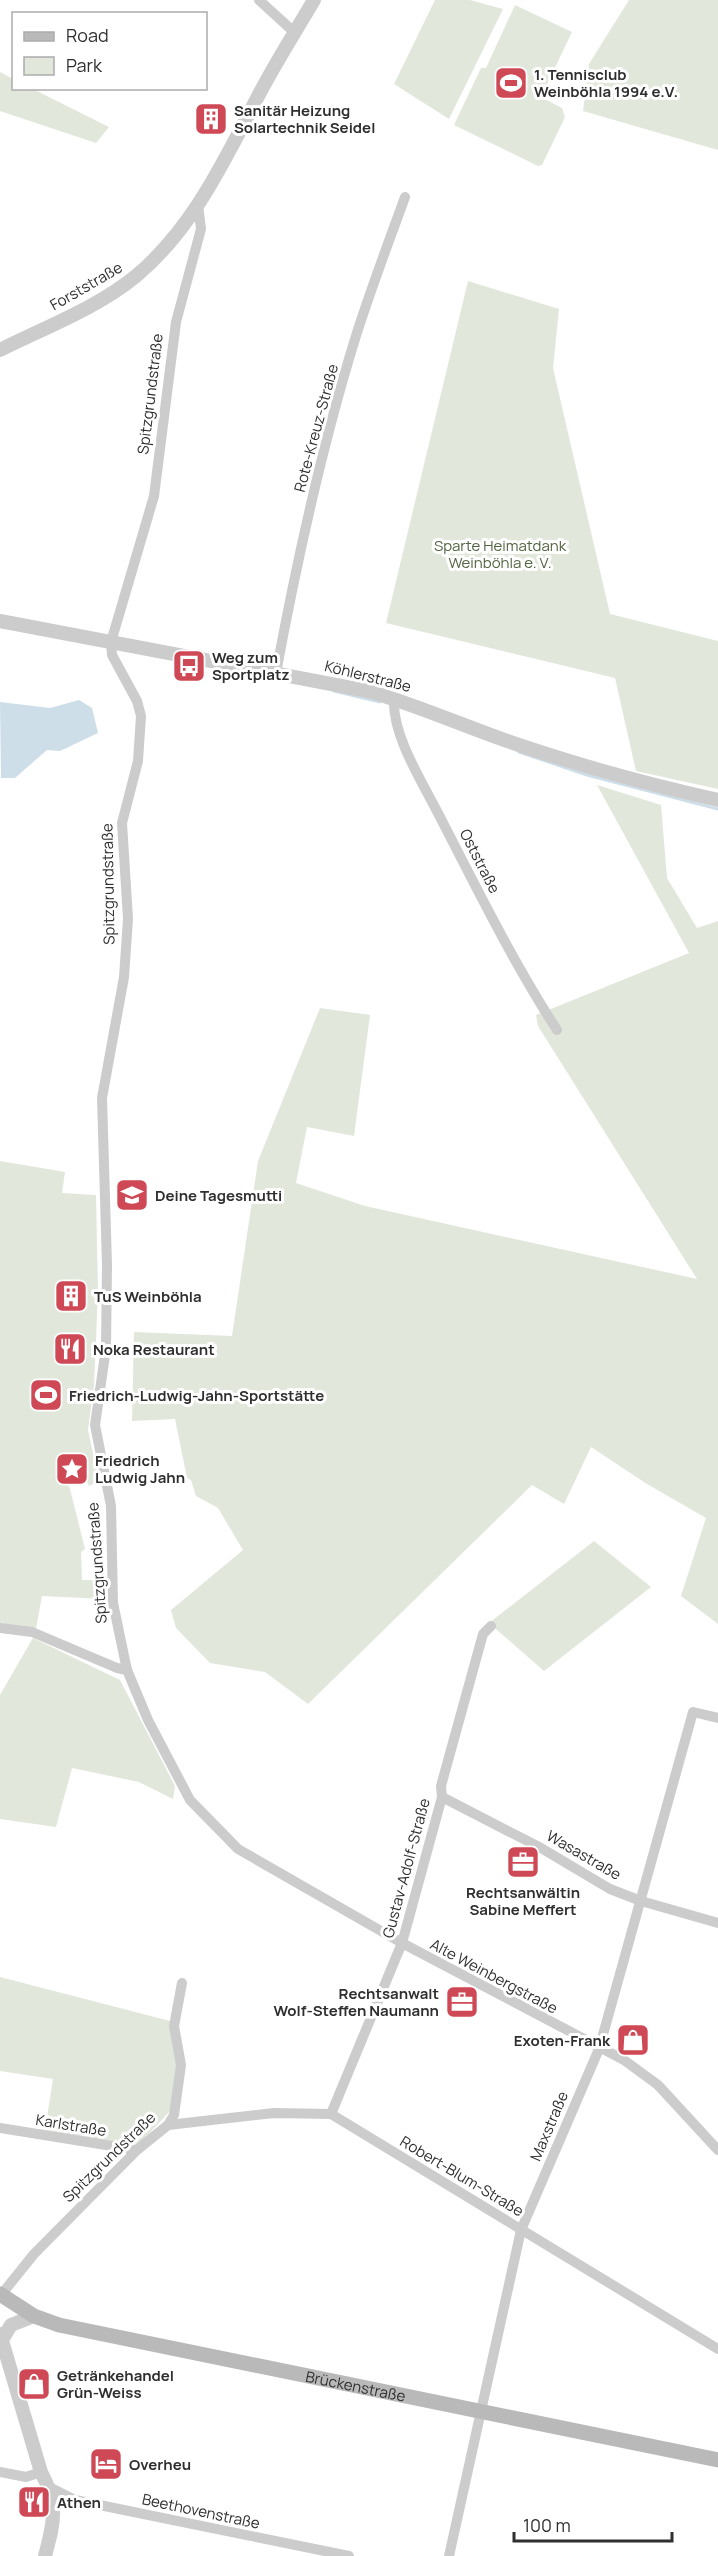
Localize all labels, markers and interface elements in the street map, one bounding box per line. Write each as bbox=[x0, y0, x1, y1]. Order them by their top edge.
legend bbox=[12, 12, 207, 90]
text: Road bbox=[66, 23, 109, 47]
text: Park bbox=[66, 53, 103, 77]
place label: 1. Tennisclub Weinböhla 1994 e.V. bbox=[534, 64, 678, 102]
sports icon: 1. Tennisclub Weinböhla 1994 e.V. bbox=[493, 65, 529, 101]
place label: Sanitär Heizung Solartechnik Seidel bbox=[234, 100, 375, 138]
building icon: Sanitär Heizung Solartechnik Seidel bbox=[193, 101, 229, 137]
street label: Forststraße bbox=[46, 257, 126, 315]
street label: Spitzgrundstraße bbox=[132, 332, 168, 456]
street label: Rote-Kreuz-Straße bbox=[289, 361, 343, 494]
park label: Sparte Heimatdank Weinböhla e. V. bbox=[434, 535, 567, 573]
place label: Weg zum Sportplatz bbox=[212, 647, 289, 685]
bus stop icon: Weg zum Sportplatz bbox=[171, 648, 207, 684]
street label: Köhlerstraße bbox=[323, 655, 414, 697]
street label: Spitzgrundstraße bbox=[96, 823, 120, 945]
street label: Oststraße bbox=[455, 825, 505, 897]
school or university icon: Deine Tagesmutti bbox=[114, 1177, 150, 1213]
place label: Deine Tagesmutti bbox=[155, 1185, 282, 1206]
building icon: TuS Weinböhla bbox=[53, 1278, 89, 1314]
place label: TuS Weinböhla bbox=[94, 1286, 202, 1307]
restaurant icon: Noka Restaurant bbox=[52, 1331, 88, 1367]
place label: Noka Restaurant bbox=[93, 1339, 215, 1360]
sports icon: Friedrich-Ludwig-Jahn-Sportstätte bbox=[28, 1377, 64, 1413]
place label: Friedrich-Ludwig-Jahn-Sportstätte bbox=[69, 1385, 324, 1406]
place label: Friedrich Ludwig Jahn bbox=[95, 1450, 185, 1488]
place icon: Friedrich Ludwig Jahn bbox=[54, 1451, 90, 1487]
street label: Spitzgrundstraße bbox=[82, 1501, 112, 1624]
street label: Gustav-Adolf-Straße bbox=[377, 1796, 435, 1940]
street label: Wasastraße bbox=[543, 1825, 625, 1885]
office icon: Rechtsanwältin Sabine Meffert bbox=[505, 1844, 541, 1880]
place label: Rechtsanwältin Sabine Meffert bbox=[466, 1882, 580, 1920]
street label: Alte Weinbergstraße bbox=[427, 1934, 562, 2019]
place label: Rechtsanwalt Wolf-Steffen Naumann bbox=[274, 1983, 439, 2021]
office icon: Rechtsanwalt Wolf-Steffen Naumann bbox=[444, 1984, 480, 2020]
shop icon: Exoten-Frank bbox=[615, 2022, 651, 2058]
place label: Exoten-Frank bbox=[514, 2030, 611, 2051]
street label: Maxstraße bbox=[525, 2088, 573, 2164]
street label: Spitzgrundstraße bbox=[58, 2107, 160, 2207]
street label: Karlstraße bbox=[34, 2109, 108, 2141]
street label: Robert-Blum-Straße bbox=[396, 2131, 528, 2221]
place label: Getränkehandel Grün-Weiss bbox=[57, 2365, 174, 2403]
street label: Brückenstraße bbox=[304, 2365, 408, 2406]
shop icon: Getränkehandel Grün-Weiss bbox=[16, 2366, 52, 2402]
hotel icon: Overheu bbox=[88, 2446, 124, 2482]
place label: Overheu bbox=[129, 2454, 191, 2475]
restaurant icon: Athen bbox=[16, 2484, 52, 2520]
street label: Beethovenstraße bbox=[140, 2488, 262, 2534]
place label: Athen bbox=[57, 2492, 101, 2513]
scale bar bbox=[514, 2505, 672, 2543]
text: 100 m bbox=[523, 2513, 571, 2537]

